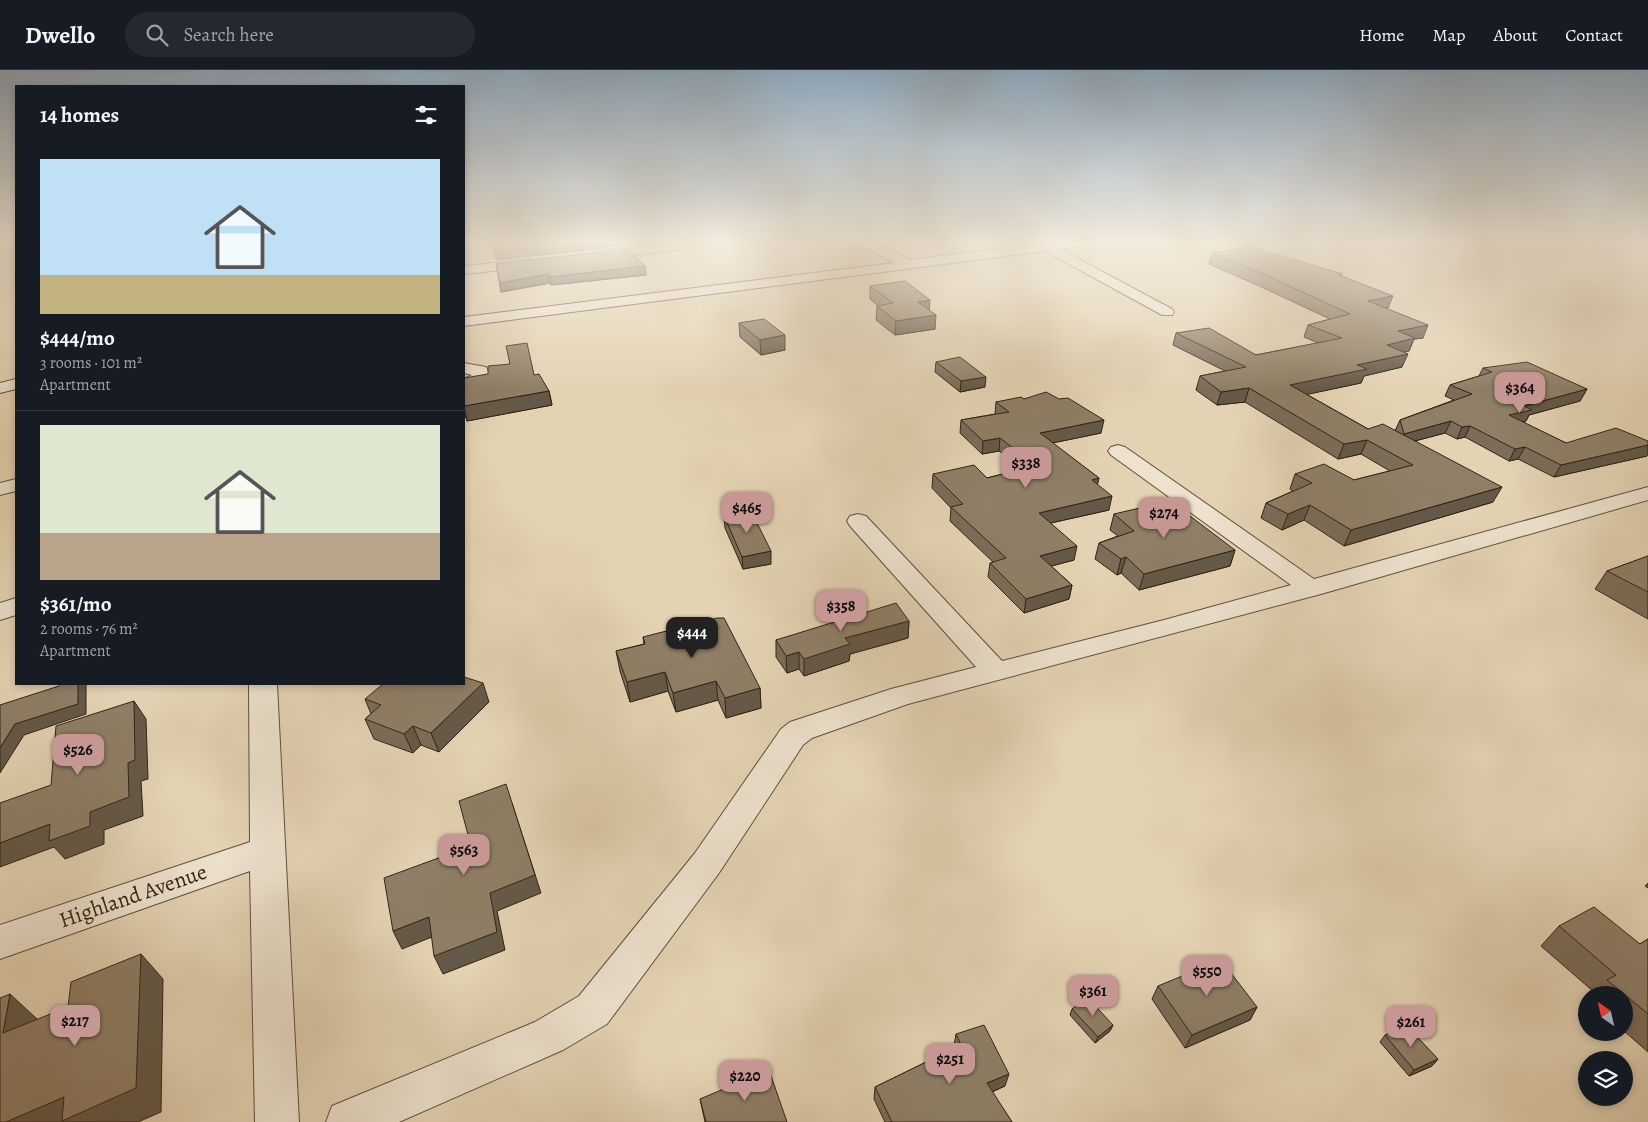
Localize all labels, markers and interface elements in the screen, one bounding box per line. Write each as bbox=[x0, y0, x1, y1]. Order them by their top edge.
search box bbox=[125, 12, 475, 57]
text: Dwello bbox=[25, 19, 95, 51]
icon: search bbox=[143, 21, 171, 49]
text: Search here bbox=[183, 22, 274, 48]
text: Home bbox=[1359, 23, 1404, 47]
text: Map bbox=[1432, 23, 1465, 47]
text: About bbox=[1493, 23, 1537, 47]
text: Contact bbox=[1565, 23, 1623, 47]
text: 14 homes bbox=[40, 101, 119, 129]
icon: filters bbox=[412, 101, 440, 129]
icon: home bbox=[195, 192, 285, 282]
text: $444/mo bbox=[40, 324, 115, 352]
text: 3 rooms · 101 m² bbox=[40, 352, 142, 374]
pin: $364 bbox=[1490, 372, 1550, 414]
text: Apartment bbox=[40, 374, 111, 396]
text: $364 bbox=[1505, 377, 1535, 399]
pin: $338 bbox=[996, 446, 1056, 489]
text: $338 bbox=[1012, 452, 1040, 474]
icon: home bbox=[195, 457, 285, 547]
pin: $465 bbox=[717, 492, 777, 534]
pin: $274 bbox=[1134, 496, 1194, 539]
text: $465 bbox=[732, 497, 762, 519]
text: $274 bbox=[1149, 502, 1179, 524]
text: $361/mo bbox=[40, 590, 111, 618]
pin: $358 bbox=[811, 590, 871, 632]
text: $358 bbox=[827, 595, 855, 617]
pin: $444 bbox=[662, 616, 722, 659]
text: 2 rooms · 76 m² bbox=[40, 618, 138, 640]
text: $444 bbox=[677, 622, 707, 644]
text: Apartment bbox=[40, 640, 111, 662]
pin: $526 bbox=[48, 734, 108, 776]
text: $526 bbox=[63, 739, 93, 761]
pin: $563 bbox=[434, 834, 494, 876]
text: $563 bbox=[450, 839, 478, 861]
street label: Highland Avenue bbox=[55, 857, 211, 935]
pin: $550 bbox=[1177, 954, 1237, 997]
text: $550 bbox=[1192, 960, 1222, 982]
pin: $361 bbox=[1063, 974, 1123, 1017]
text: $361 bbox=[1079, 980, 1107, 1002]
north arrow bbox=[1578, 986, 1632, 1041]
map controls bbox=[1578, 986, 1633, 1106]
pin: $217 bbox=[45, 1004, 105, 1047]
pin: $261 bbox=[1381, 1006, 1441, 1048]
text: $217 bbox=[61, 1010, 89, 1032]
text: $261 bbox=[1397, 1011, 1425, 1033]
pin: $251 bbox=[920, 1042, 980, 1085]
text: $251 bbox=[936, 1048, 964, 1070]
button: layers bbox=[1578, 1051, 1633, 1106]
pin: $220 bbox=[715, 1060, 775, 1102]
text: $220 bbox=[730, 1065, 760, 1087]

